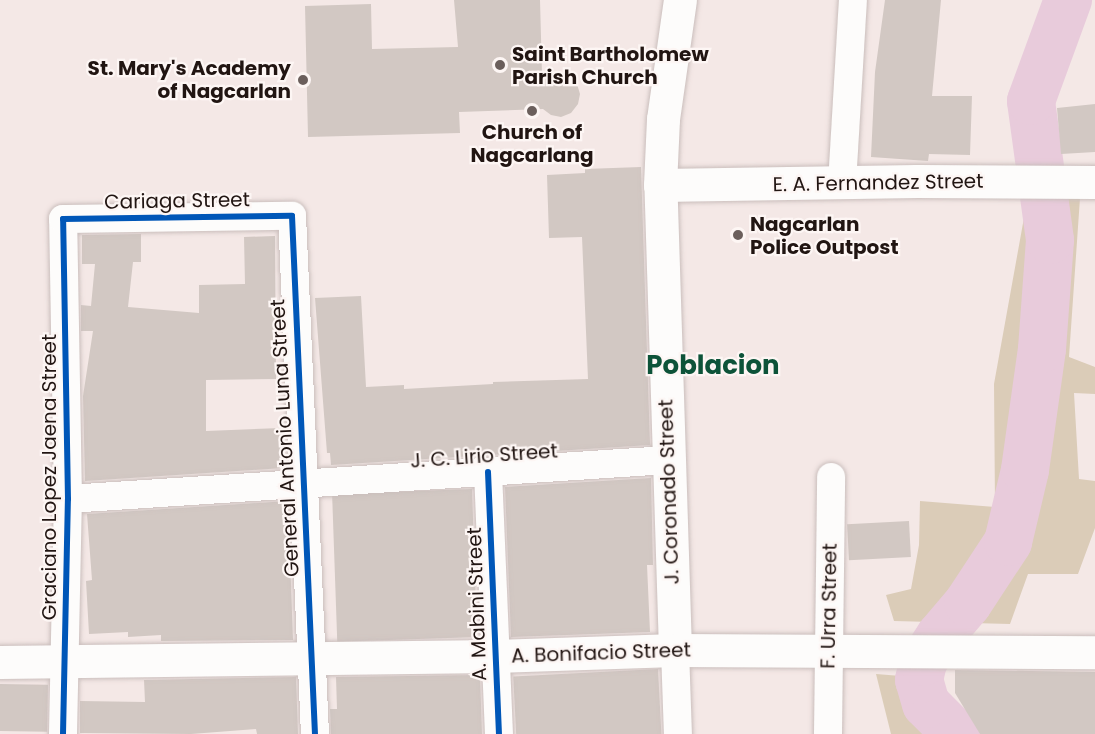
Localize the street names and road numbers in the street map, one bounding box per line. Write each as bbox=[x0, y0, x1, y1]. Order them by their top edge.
street label: E. A. Fernandez Street bbox=[772, 169, 984, 197]
street label: Cariaga Street bbox=[104, 188, 250, 214]
street label: General Antonio Luna Street bbox=[266, 298, 304, 578]
street label: Graciano Lopez Jaena Street bbox=[37, 334, 61, 620]
street label: J. Coronado Street bbox=[654, 399, 684, 585]
street label: J. C. Lirio Street bbox=[409, 439, 559, 473]
street label: A. Mabini Street bbox=[462, 527, 492, 681]
street label: F. Urra Street bbox=[816, 543, 842, 669]
street label: A. Bonifacio Street bbox=[511, 638, 691, 668]

